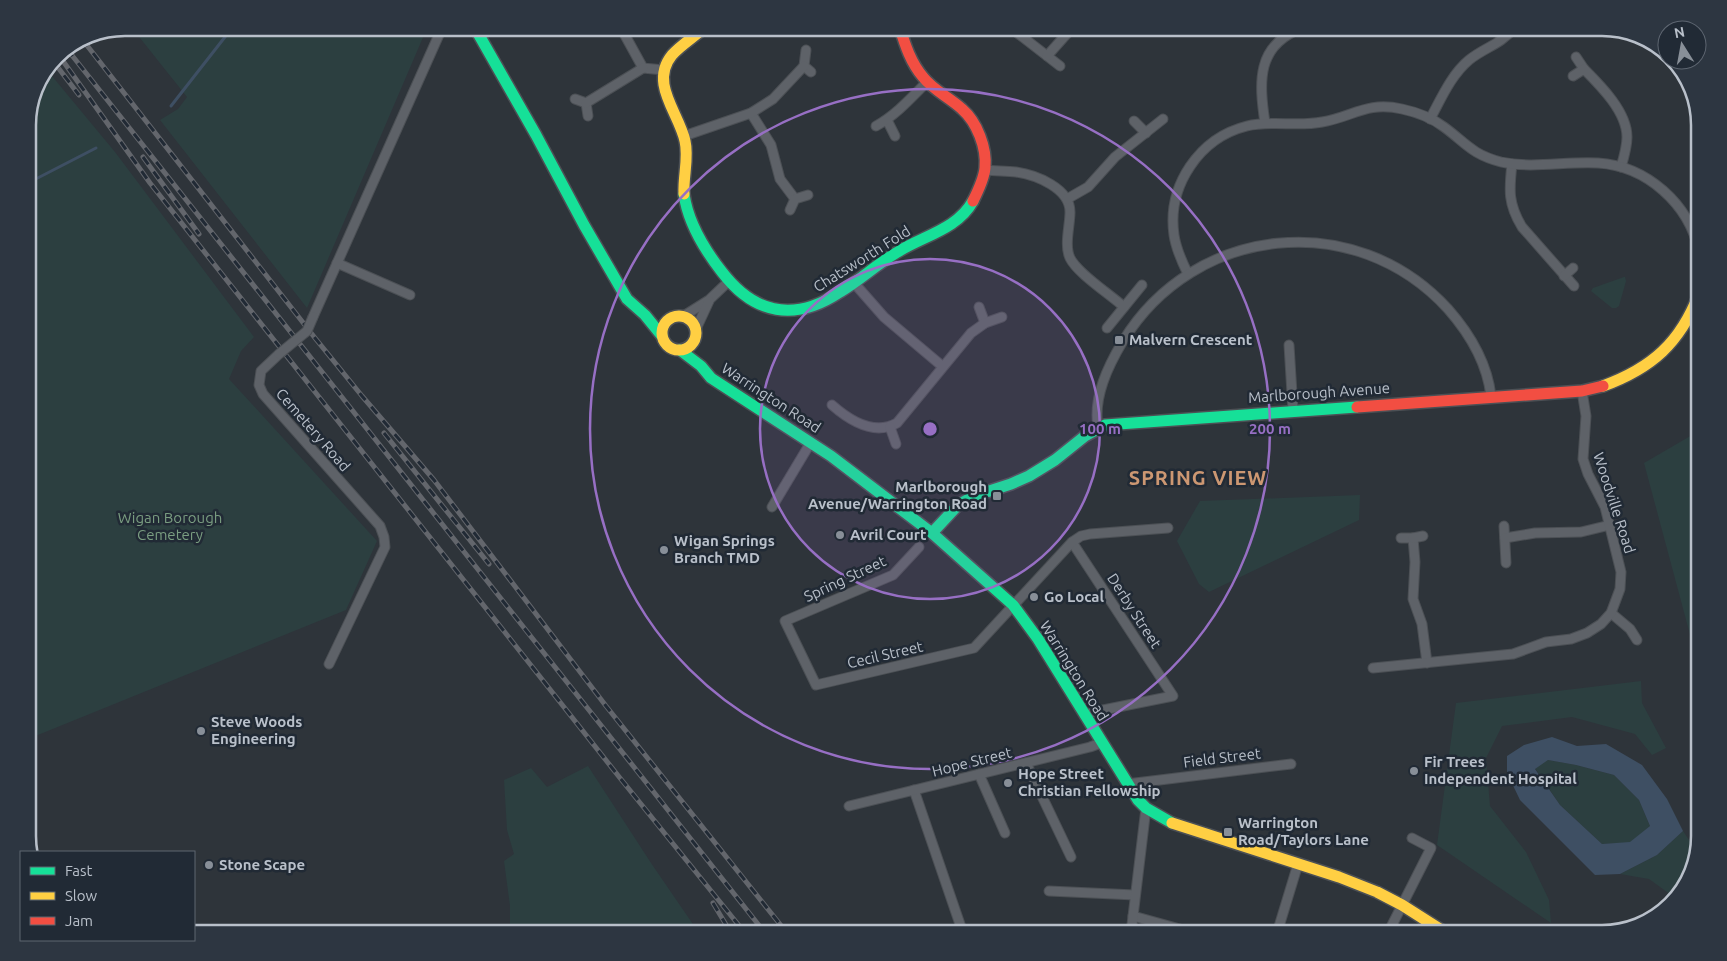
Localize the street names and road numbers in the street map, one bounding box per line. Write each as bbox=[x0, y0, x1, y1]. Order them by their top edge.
street label: Chatsworth Fold bbox=[810, 222, 913, 295]
street label: Warrington Road bbox=[719, 359, 824, 436]
street label: Marlborough Avenue bbox=[1247, 379, 1390, 406]
street label: Cemetery Road bbox=[273, 385, 354, 475]
street label: Woodville Road bbox=[1590, 450, 1639, 555]
street label: Spring Street bbox=[801, 552, 889, 605]
street label: Derby Street bbox=[1104, 570, 1165, 651]
street label: Warrington Road bbox=[1037, 618, 1112, 724]
street label: Cecil Street bbox=[845, 638, 925, 671]
street label: Hope Street bbox=[930, 743, 1014, 780]
street label: Field Street bbox=[1182, 744, 1262, 771]

